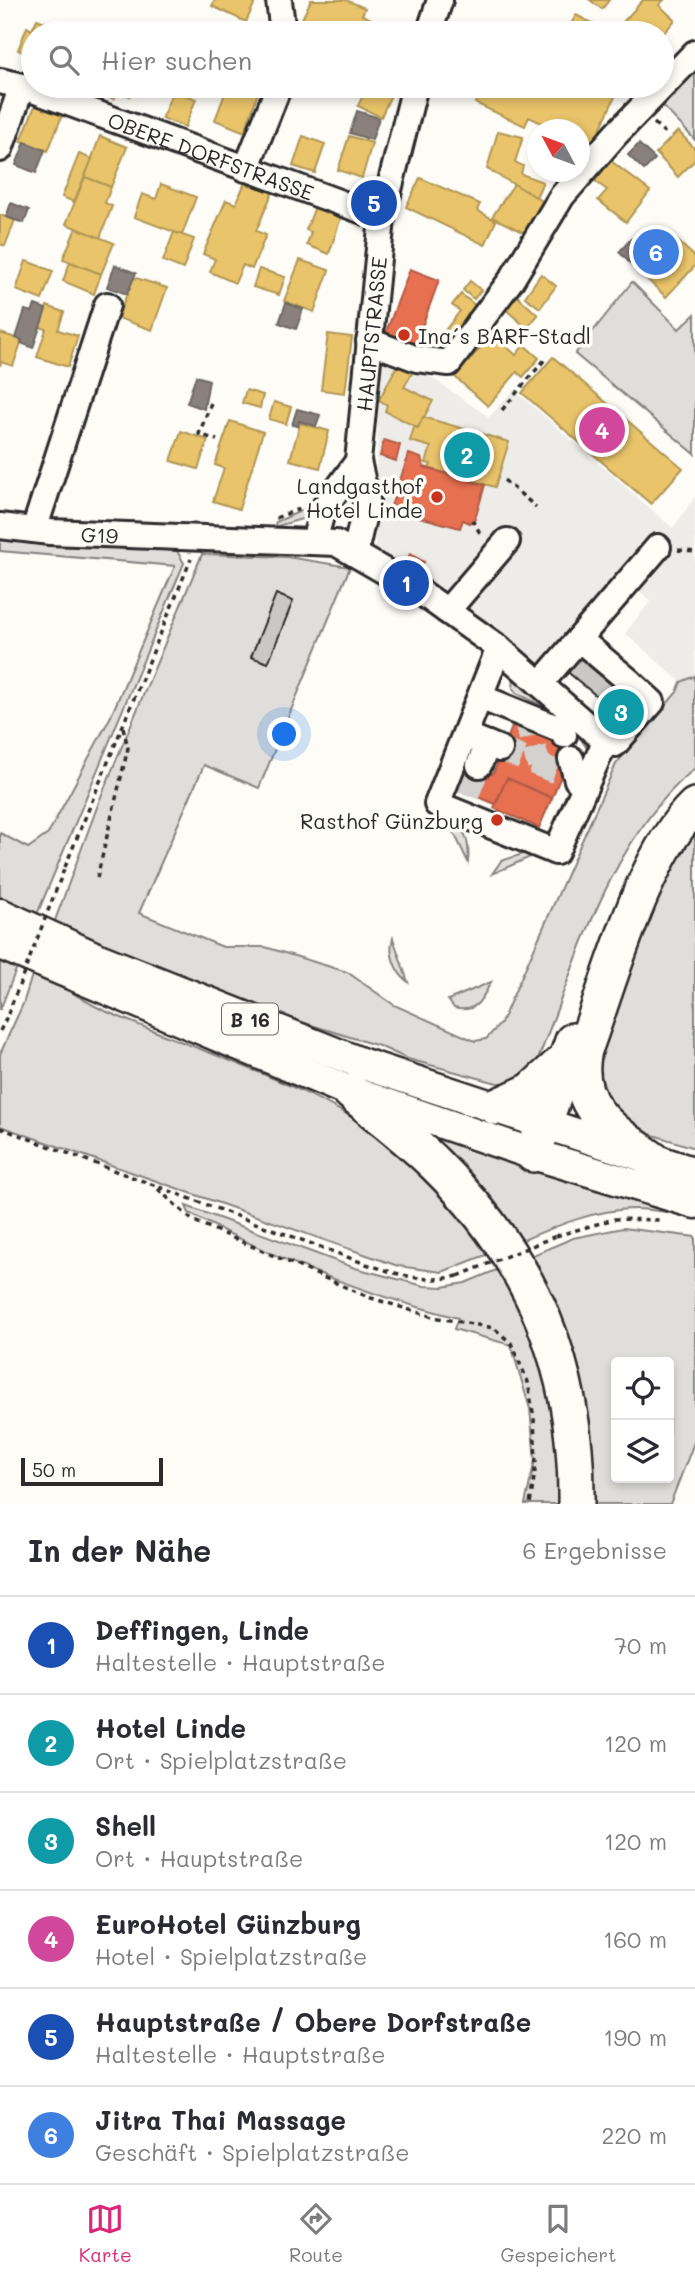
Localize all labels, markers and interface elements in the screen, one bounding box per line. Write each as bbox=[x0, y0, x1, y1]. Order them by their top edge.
search box bbox=[21, 21, 674, 98]
icon: search bbox=[45, 41, 83, 79]
text: Hier suchen bbox=[101, 43, 252, 77]
street label: OBERE DORFSTRASSE bbox=[104, 105, 318, 205]
north arrow bbox=[527, 119, 590, 182]
pin: 5 bbox=[351, 177, 397, 229]
pin: 6 bbox=[633, 226, 679, 278]
street label: HAUPTSTRASSE bbox=[349, 255, 392, 413]
place label: Ina´s BARF-Stadl bbox=[418, 322, 591, 349]
marker: Ina´s BARF-Stadl bbox=[396, 327, 412, 343]
pin: 4 bbox=[579, 404, 625, 456]
pin: 2 bbox=[444, 429, 490, 481]
place label: Landgasthof Hotel Linde bbox=[297, 472, 424, 523]
marker: Landgasthof Hotel Linde bbox=[429, 489, 445, 505]
street label: G19 bbox=[80, 520, 119, 548]
pin: 1 bbox=[383, 557, 429, 609]
pin: 3 bbox=[598, 686, 644, 738]
your location bbox=[267, 717, 301, 751]
place label: Rasthof Günzburg bbox=[300, 807, 483, 834]
marker: Rasthof Günzburg bbox=[489, 812, 505, 828]
road number: B 16 bbox=[222, 1004, 278, 1035]
map controls bbox=[611, 1357, 674, 1483]
button: locate bbox=[611, 1357, 674, 1420]
button: layers bbox=[611, 1420, 674, 1483]
scale bar bbox=[21, 1455, 163, 1487]
text: 50 m bbox=[32, 1457, 76, 1482]
text: In der Nähe bbox=[28, 1530, 211, 1570]
text: 6 Ergebnisse bbox=[522, 1535, 667, 1565]
text: Deffingen, Linde bbox=[95, 1613, 309, 1647]
text: 1 bbox=[46, 1630, 56, 1660]
text: 70 m bbox=[614, 1630, 667, 1660]
text: Haltestelle · Hauptstraße bbox=[95, 1647, 386, 1677]
text: Hotel Linde bbox=[95, 1711, 246, 1745]
text: 2 bbox=[45, 1728, 57, 1758]
text: 120 m bbox=[604, 1728, 667, 1758]
text: Ort · Spielplatzstraße bbox=[95, 1745, 347, 1775]
text: Shell bbox=[95, 1809, 156, 1843]
text: 3 bbox=[44, 1826, 58, 1856]
text: 120 m bbox=[604, 1826, 667, 1856]
text: Ort · Hauptstraße bbox=[95, 1843, 303, 1873]
text: EuroHotel Günzburg bbox=[95, 1907, 361, 1941]
text: 4 bbox=[44, 1924, 58, 1954]
text: 160 m bbox=[603, 1924, 667, 1954]
text: Hotel · Spielplatzstraße bbox=[95, 1941, 367, 1971]
text: Hauptstraße / Obere Dorfstraße bbox=[95, 2005, 531, 2039]
text: 5 bbox=[44, 2022, 58, 2052]
text: 190 m bbox=[603, 2022, 667, 2052]
text: Haltestelle · Hauptstraße bbox=[95, 2039, 386, 2069]
text: Jitra Thai Massage bbox=[95, 2103, 346, 2137]
text: 6 bbox=[44, 2120, 58, 2150]
text: 220 m bbox=[601, 2120, 667, 2150]
text: Geschäft · Spielplatzstraße bbox=[95, 2137, 409, 2167]
tab: Karte bbox=[79, 2200, 132, 2267]
tab: Route bbox=[289, 2200, 343, 2267]
tab: Gespeichert bbox=[500, 2200, 616, 2267]

